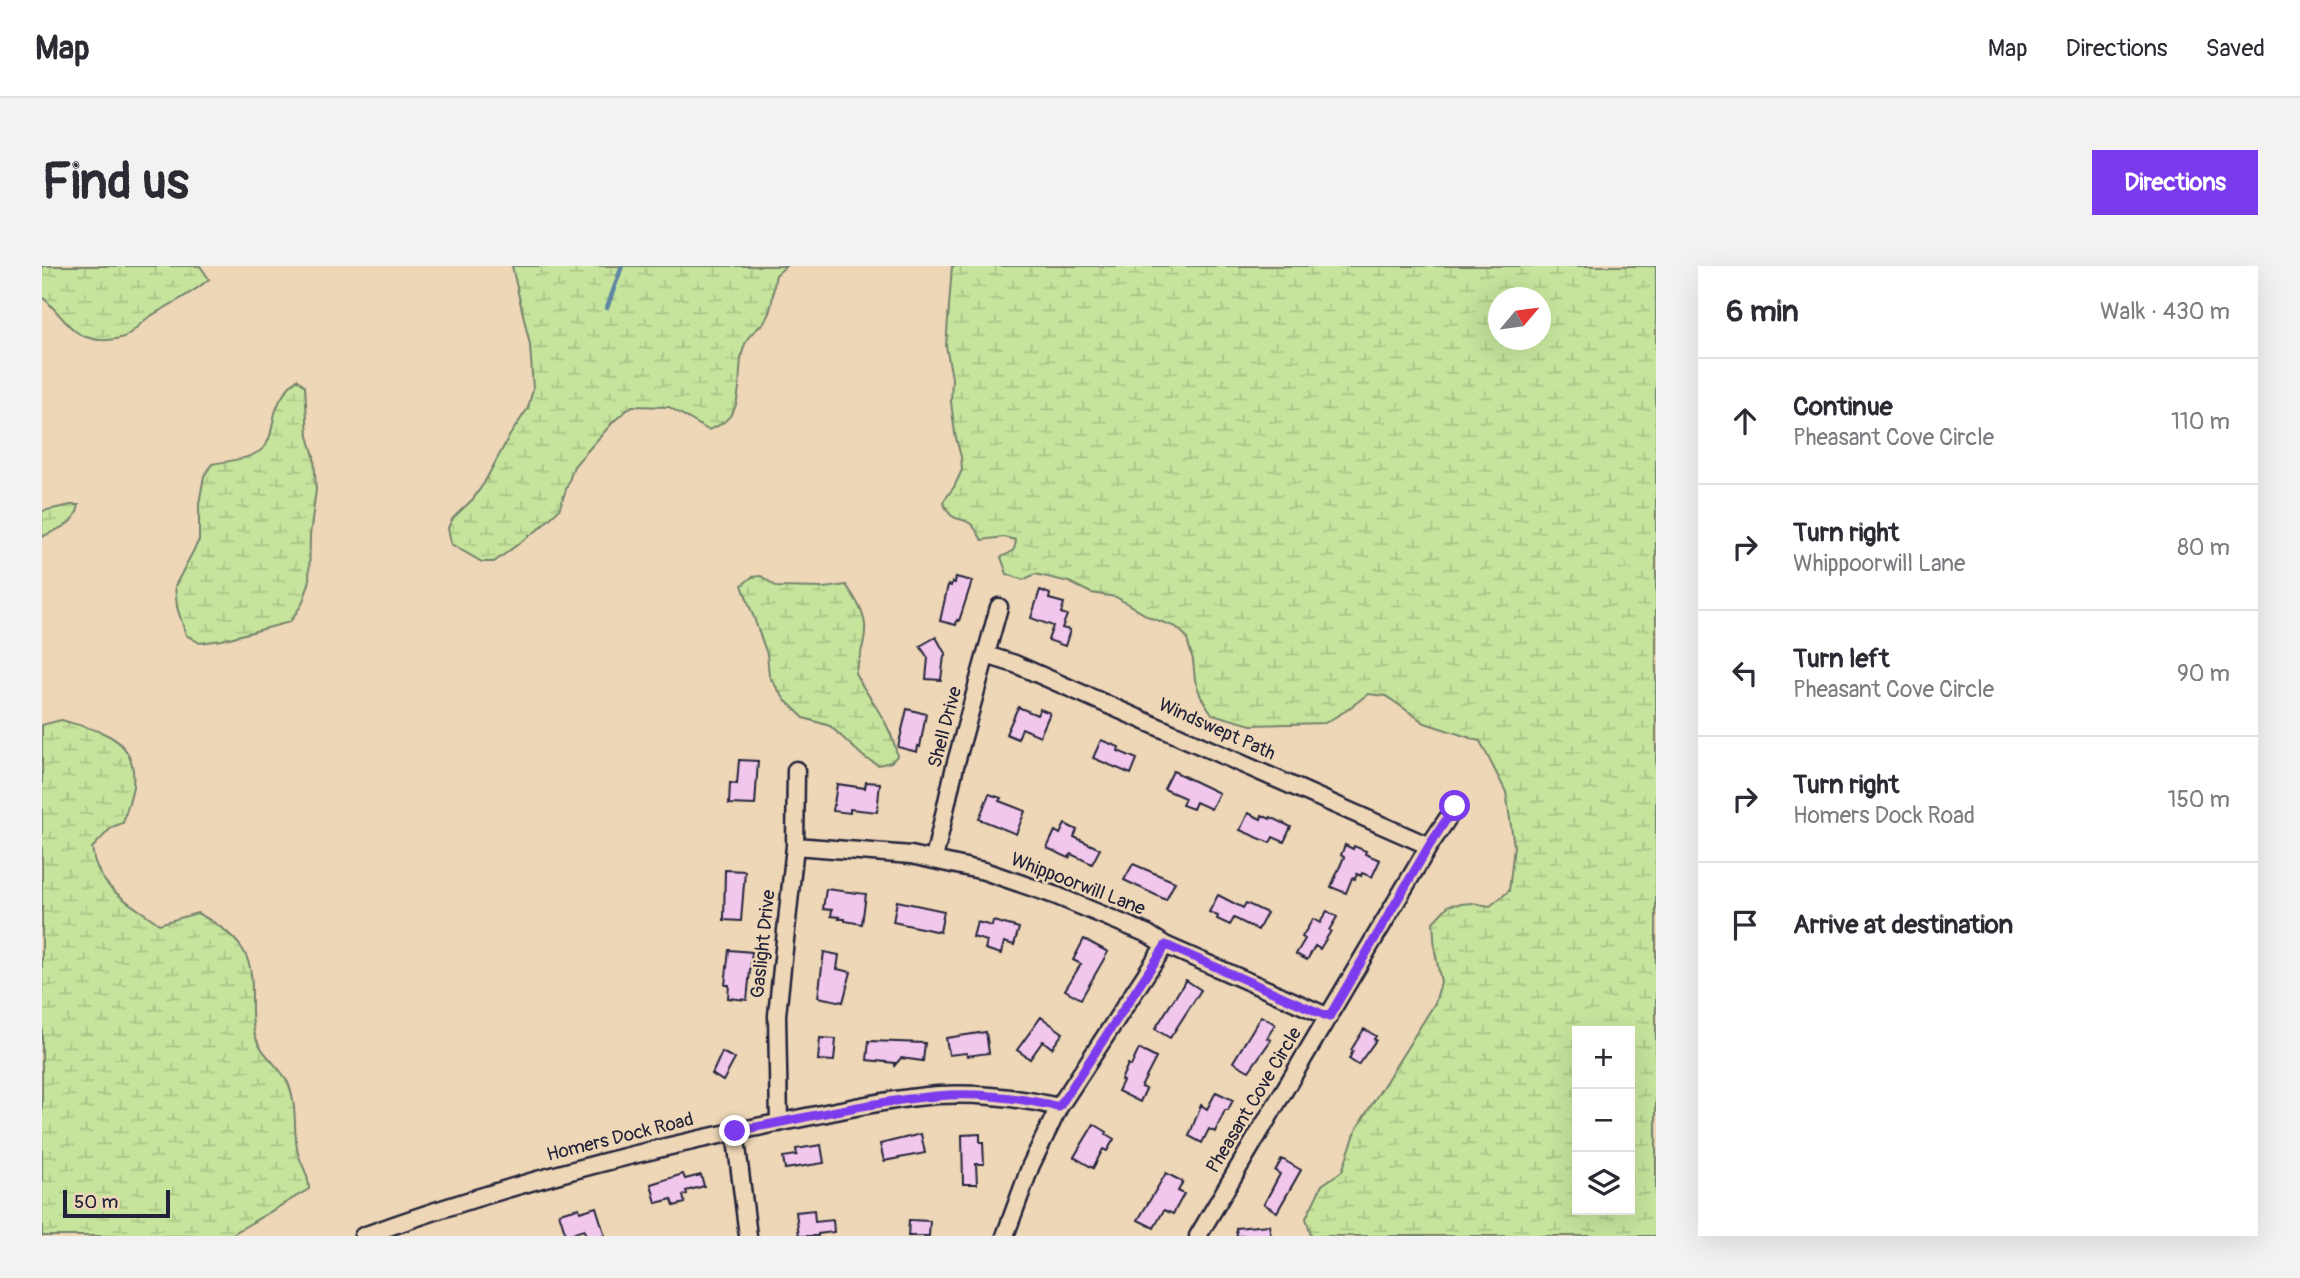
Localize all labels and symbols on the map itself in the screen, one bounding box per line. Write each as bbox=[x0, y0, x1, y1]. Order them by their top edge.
north arrow bbox=[1488, 287, 1551, 350]
street label: Shell Drive bbox=[923, 683, 968, 770]
street label: Windswept Path bbox=[1155, 693, 1279, 766]
route start bbox=[1439, 790, 1470, 821]
street label: Whippoorwill Lane bbox=[1007, 847, 1149, 921]
street label: Gaslight Drive bbox=[745, 888, 781, 999]
street label: Pheasant Cove Circle bbox=[1201, 1022, 1307, 1177]
street label: Homers Dock Road bbox=[544, 1107, 696, 1167]
route end bbox=[719, 1115, 750, 1146]
scale bar bbox=[63, 1187, 170, 1219]

